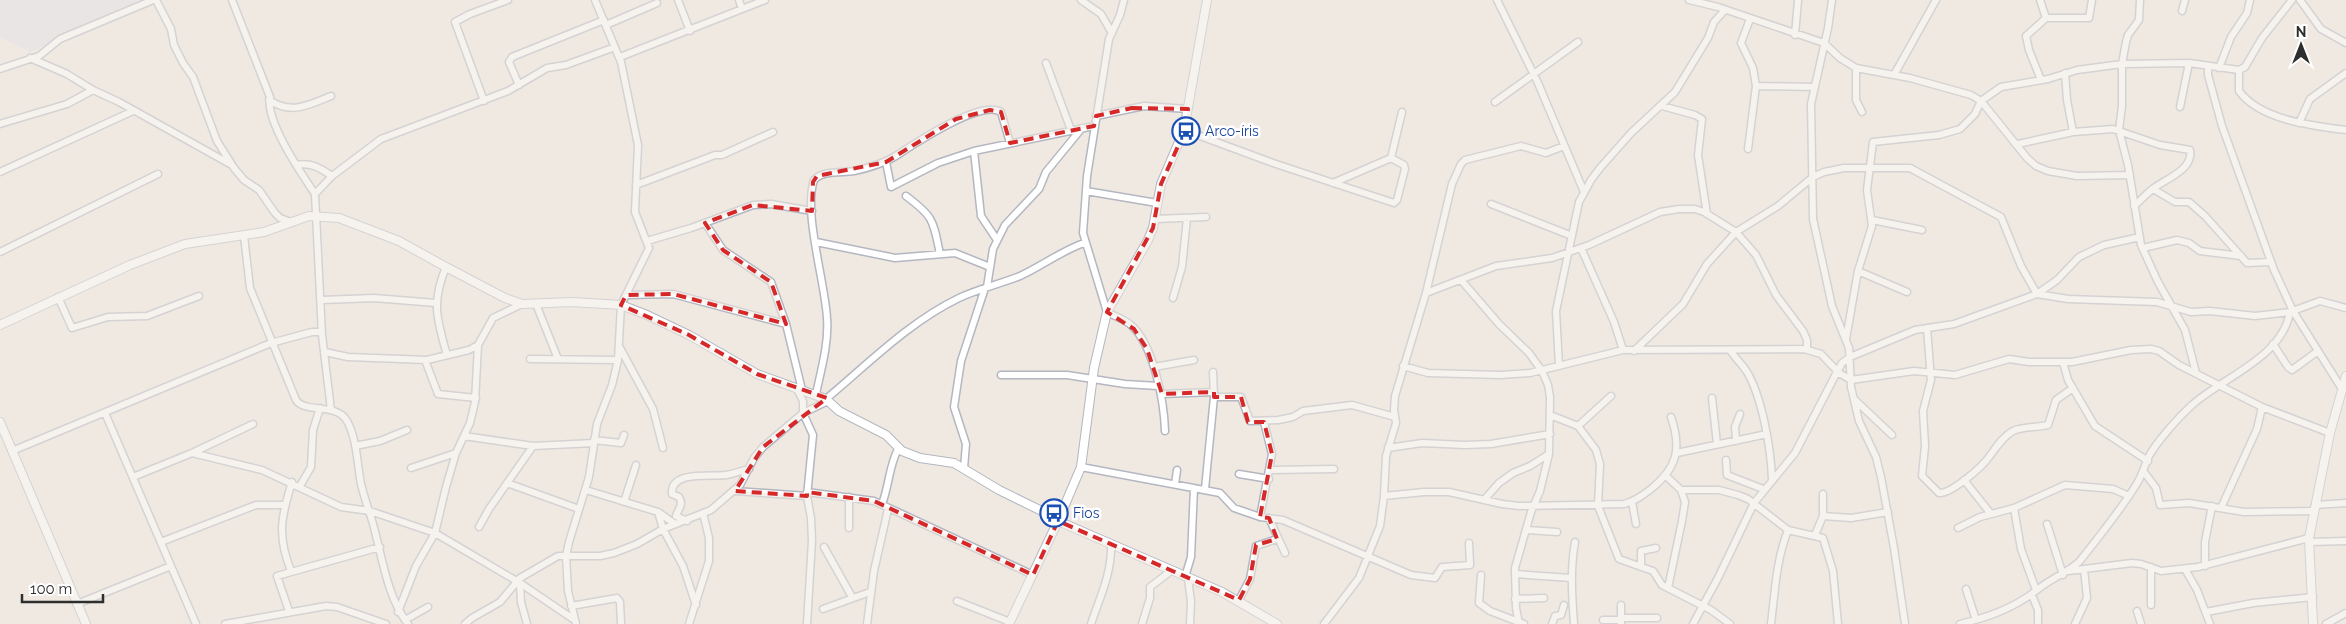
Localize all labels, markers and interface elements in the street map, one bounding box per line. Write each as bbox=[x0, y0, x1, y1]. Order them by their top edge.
north arrow bbox=[2276, 20, 2326, 70]
text: N bbox=[2296, 24, 2306, 40]
bus stop icon: Arco-íris bbox=[1171, 116, 1201, 146]
place label: Arco-íris bbox=[1205, 123, 1259, 139]
bus stop icon: Fios bbox=[1039, 498, 1069, 528]
place label: Fios bbox=[1073, 505, 1100, 521]
scale bar bbox=[22, 572, 104, 604]
text: 100 m bbox=[30, 580, 72, 598]

